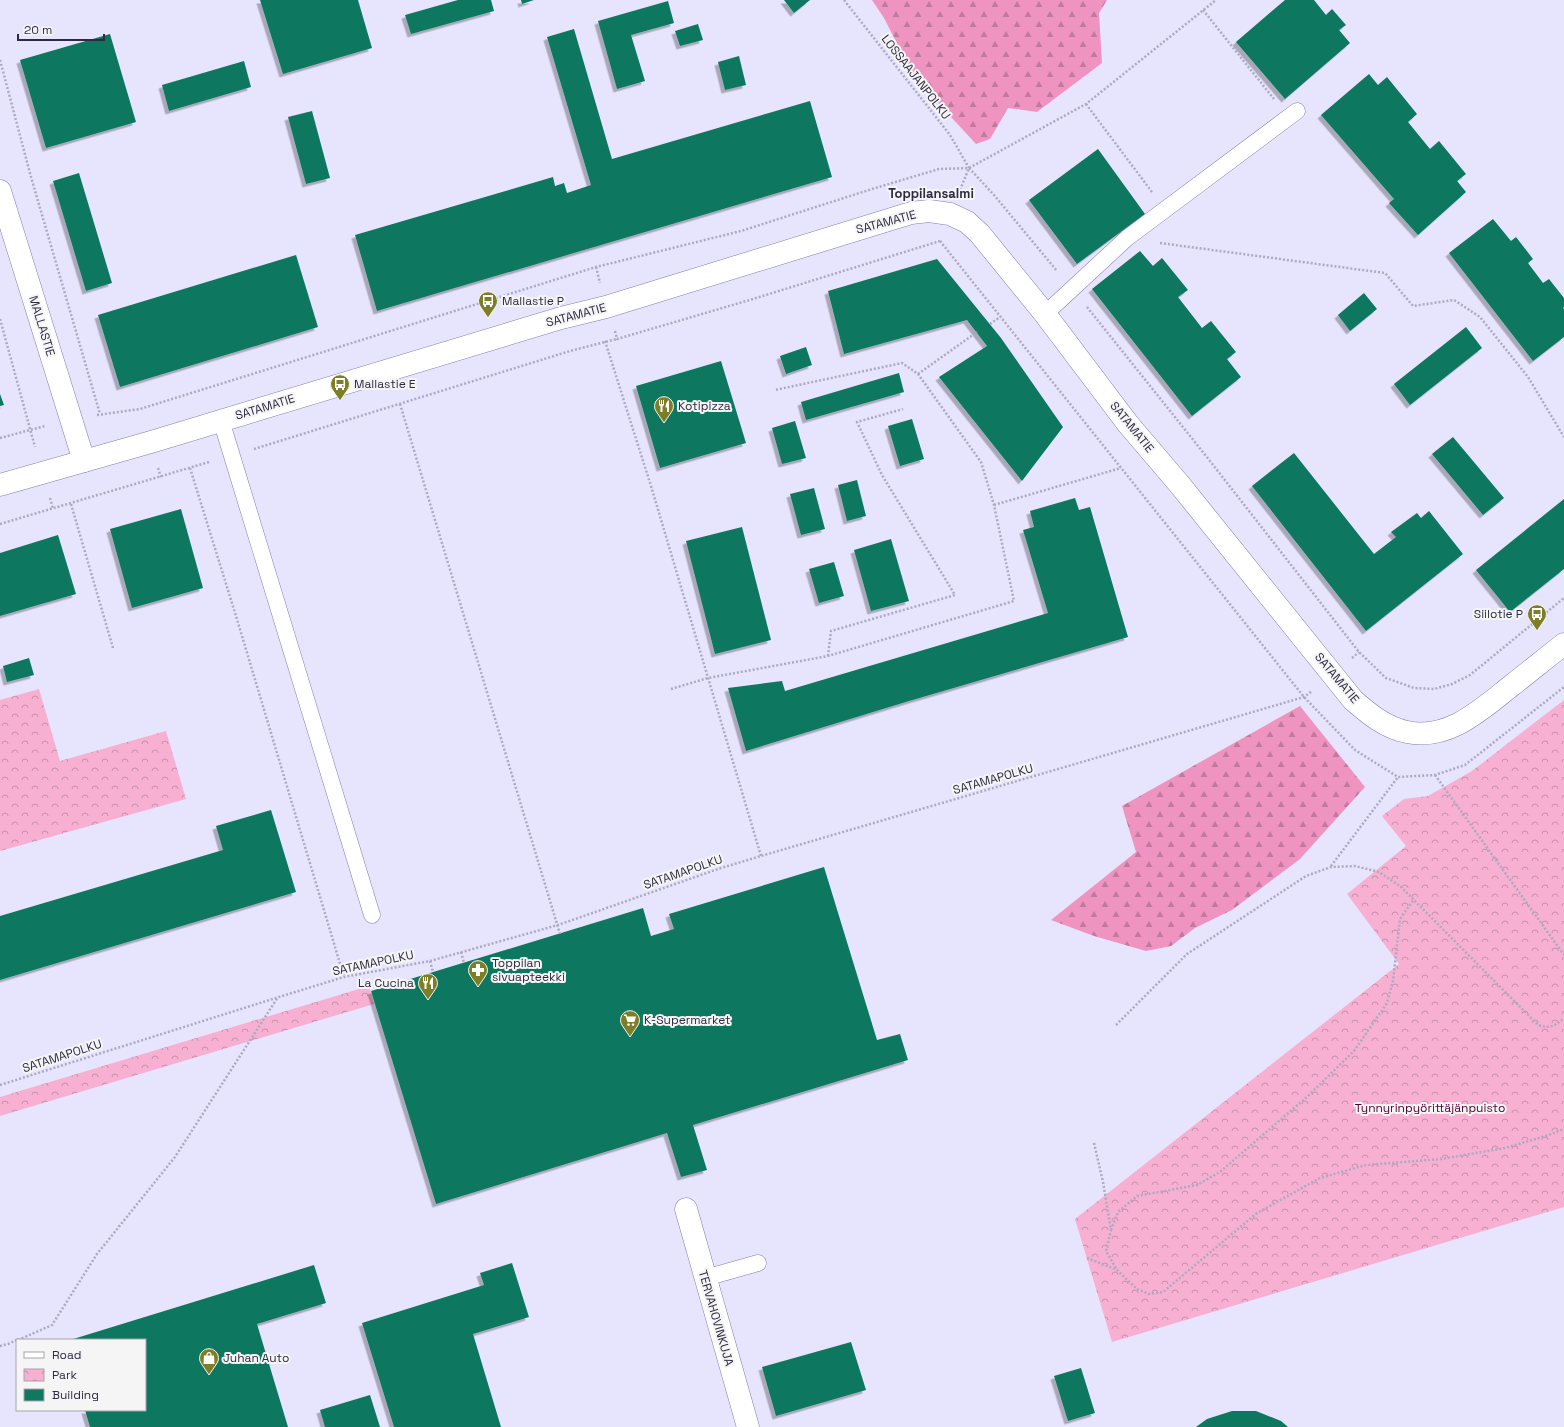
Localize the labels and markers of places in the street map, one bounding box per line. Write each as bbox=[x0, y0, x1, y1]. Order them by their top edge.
bus stop icon: Mallastie P bbox=[477, 290, 499, 318]
place label: Mallastie P bbox=[502, 293, 564, 309]
bus stop icon: Mallastie E bbox=[329, 373, 351, 401]
place label: Mallastie E bbox=[354, 376, 416, 392]
restaurant icon: Kotipizza bbox=[653, 395, 675, 423]
place label: Kotipizza bbox=[678, 398, 731, 414]
bus stop icon: Siilotie P bbox=[1526, 603, 1548, 631]
place label: Siilotie P bbox=[1474, 606, 1523, 622]
place label: Toppilan sivuapteekki bbox=[492, 955, 565, 985]
pharmacy icon: Toppilan sivuapteekki bbox=[467, 959, 489, 987]
restaurant icon: La Cucina bbox=[417, 972, 439, 1000]
place label: La Cucina bbox=[358, 975, 414, 991]
supermarket icon: K-Supermarket bbox=[619, 1009, 641, 1037]
place label: K-Supermarket bbox=[644, 1012, 731, 1028]
shop icon: Juhan Auto bbox=[198, 1347, 220, 1375]
place label: Juhan Auto bbox=[223, 1350, 289, 1366]

